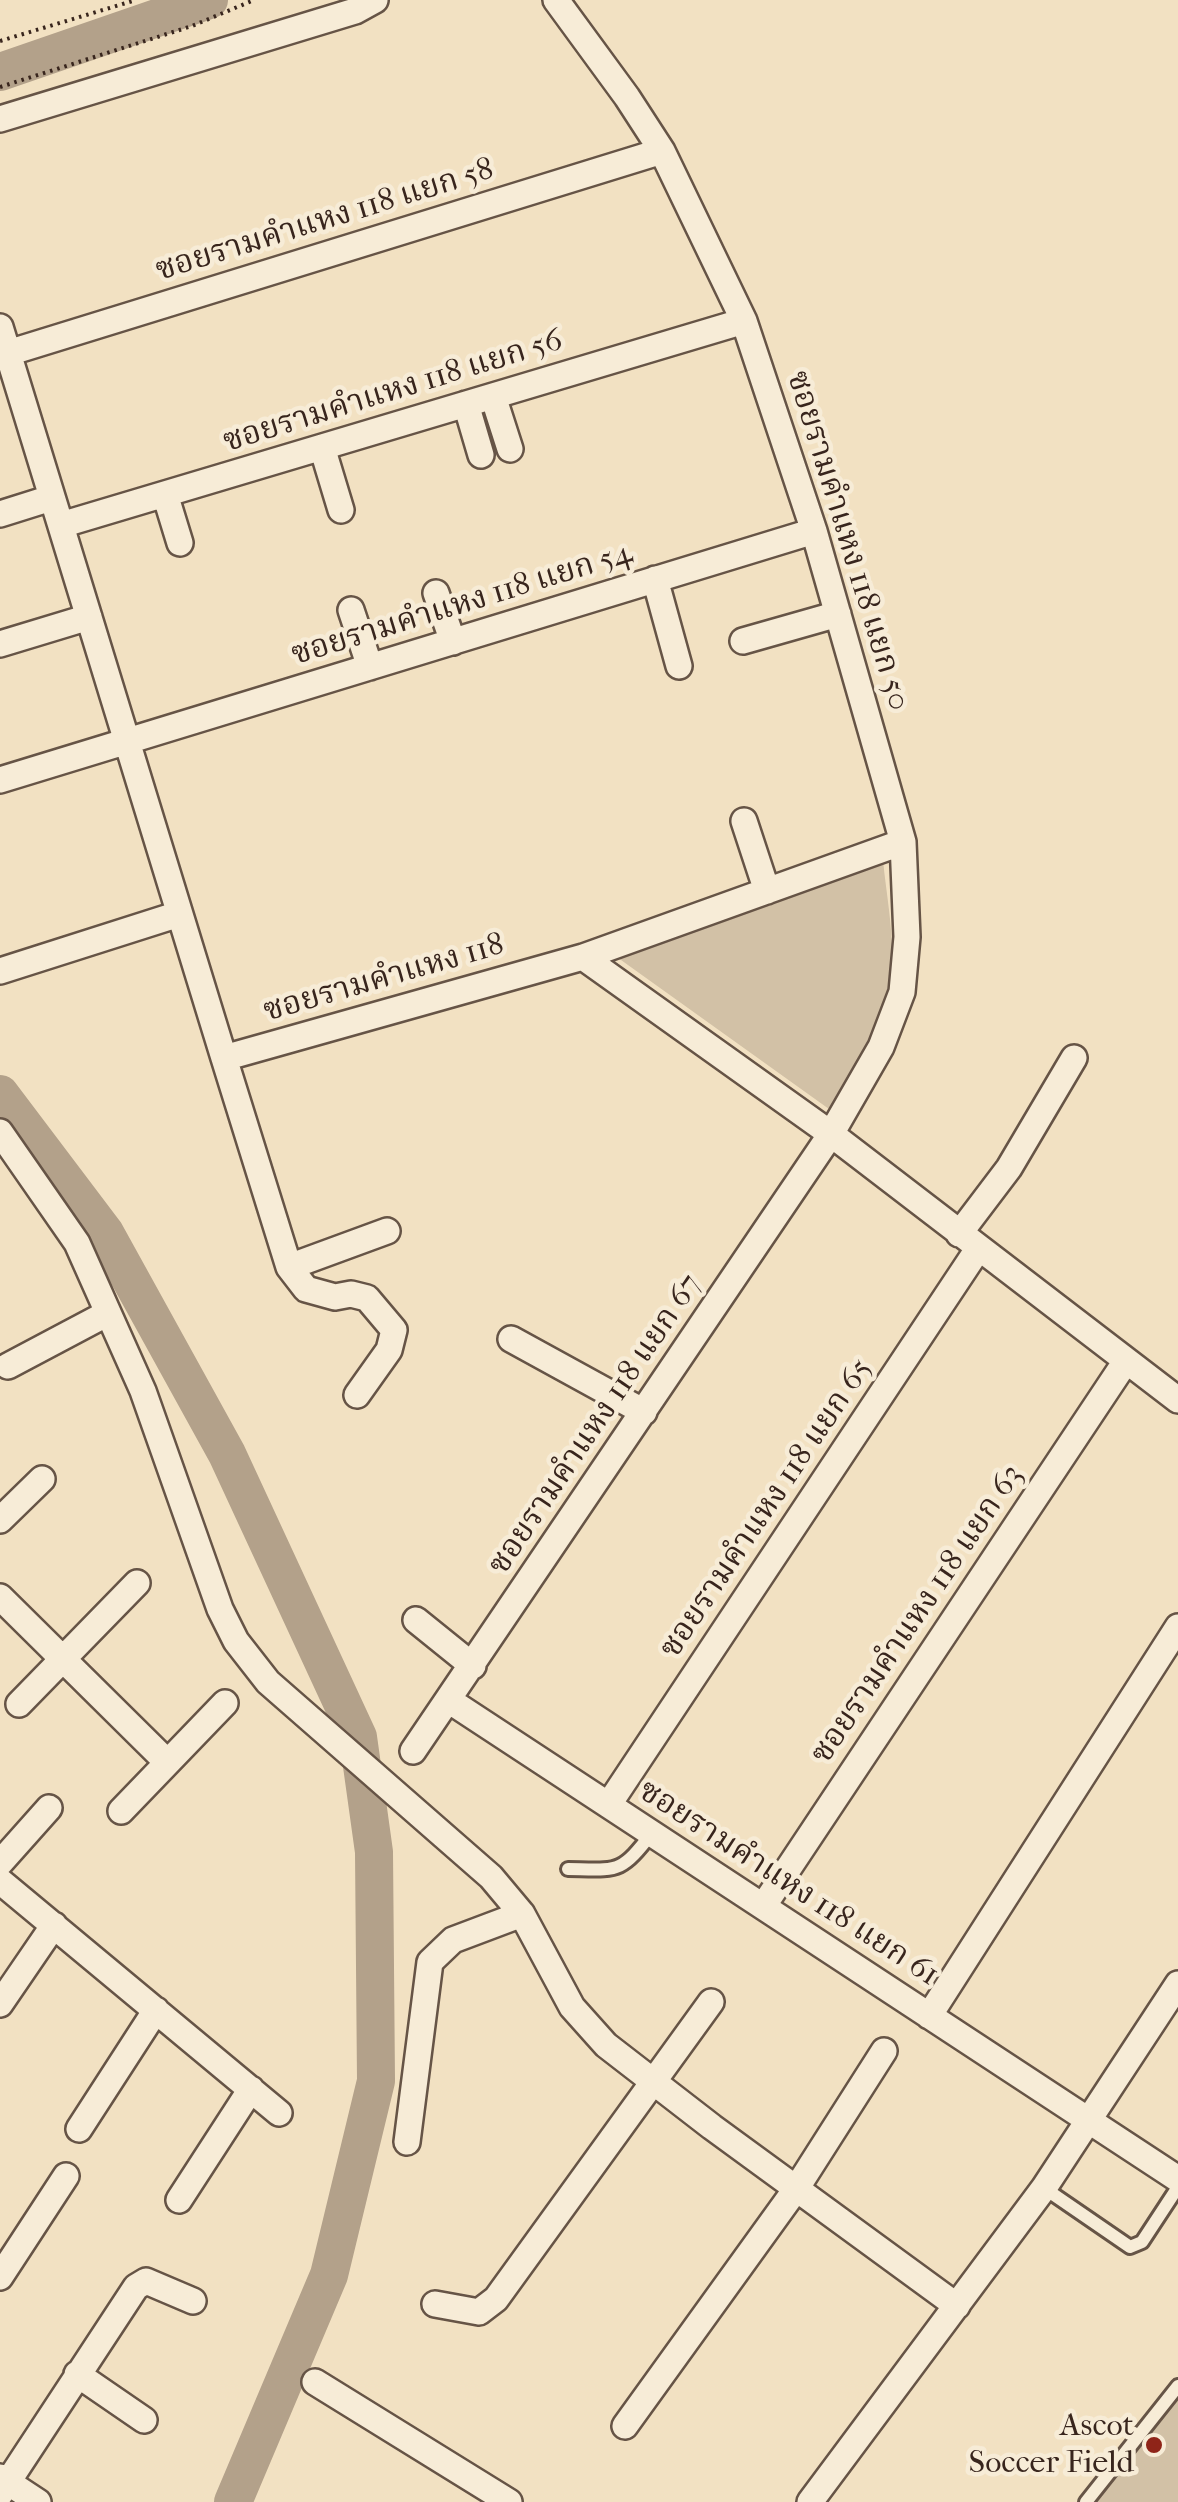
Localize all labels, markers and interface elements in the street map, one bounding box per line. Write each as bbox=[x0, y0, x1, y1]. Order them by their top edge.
street label: ซอยรามคำแหง 118 แยก 58 bbox=[151, 151, 499, 291]
street label: ซอยรามคำแหง 118 แยก 56 bbox=[219, 322, 567, 462]
street label: ซอยรามคำแหง 118 แยก 50 bbox=[777, 367, 917, 715]
street label: ซอยรามคำแหง 118 แยก 54 bbox=[287, 535, 637, 675]
street label: ซอยรามคำแหง 118 bbox=[259, 926, 509, 1032]
street label: ซอยรามคำแหง 118 แยก 67 bbox=[481, 1267, 711, 1583]
street label: ซอยรามคำแหง 118 แยก 65 bbox=[652, 1352, 882, 1666]
street label: ซอยรามคำแหง 118 แยก 63 bbox=[804, 1458, 1032, 1772]
street label: ซอยรามคำแหง 118 แยก 61 bbox=[631, 1773, 945, 1995]
place label: Ascot Soccer Field bbox=[969, 2408, 1134, 2483]
marker: Ascot Soccer Field bbox=[1143, 2434, 1165, 2456]

